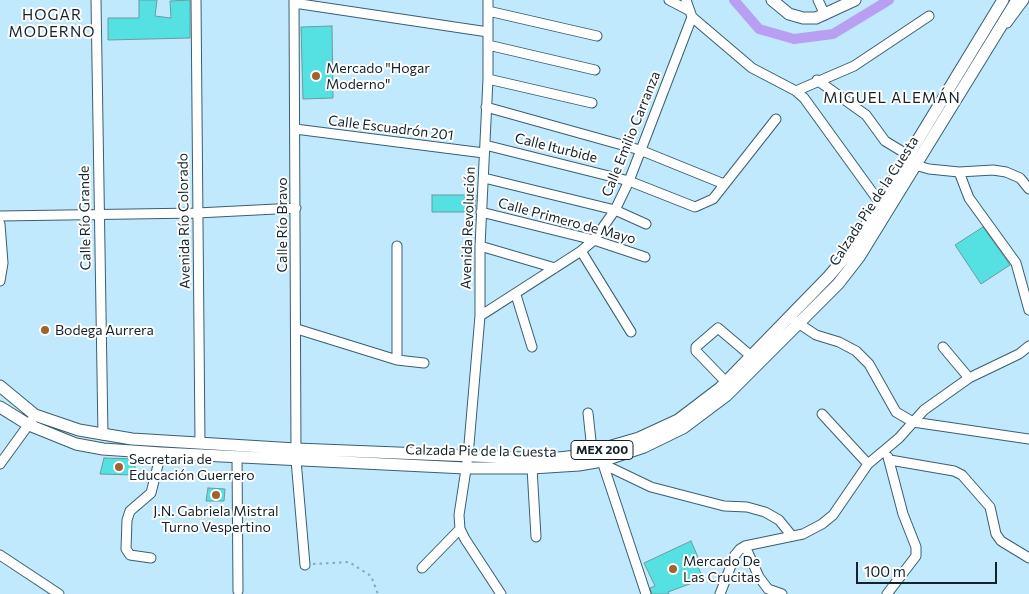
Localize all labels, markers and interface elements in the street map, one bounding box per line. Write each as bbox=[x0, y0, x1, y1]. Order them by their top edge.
district label: HOGAR MODERNO bbox=[8, 6, 96, 41]
place label: Mercado "Hogar Moderno" bbox=[326, 60, 430, 92]
street label: Calle Emilio Carranza bbox=[598, 69, 664, 199]
marker: Mercado "Hogar Moderno" bbox=[310, 70, 322, 82]
district label: MIGUEL ALEMÁN bbox=[822, 89, 962, 107]
street label: Calle Escuadrón 201 bbox=[327, 112, 455, 144]
street label: Calle Iturbide bbox=[513, 130, 599, 166]
street label: Calzada Pie de la Cuesta bbox=[826, 133, 922, 269]
street label: Avenida Río Colorado bbox=[174, 153, 194, 289]
street label: Calle Río Grande bbox=[76, 166, 94, 270]
street label: Avenida Revolución bbox=[457, 166, 479, 290]
street label: Calle Río Bravo bbox=[274, 177, 290, 273]
street label: Calle Primero de Mayo bbox=[496, 195, 638, 247]
place label: Bodega Aurrera bbox=[55, 322, 154, 338]
marker: Bodega Aurrera bbox=[39, 324, 51, 336]
road number: MEX 200 bbox=[571, 440, 633, 460]
street label: Calzada Pie de la Cuesta bbox=[405, 441, 557, 461]
place label: Secretaria de Educación Guerrero bbox=[129, 451, 255, 484]
marker: Secretaria de Educación Guerrero bbox=[113, 461, 125, 473]
marker: J.N. Gabriela Mistral Turno Vespertino bbox=[210, 489, 222, 501]
place label: J.N. Gabriela Mistral Turno Vespertino bbox=[153, 503, 279, 536]
scale bar bbox=[859, 552, 1000, 584]
place label: Mercado De Las Crucitas bbox=[683, 553, 760, 586]
text: 100 m bbox=[864, 562, 906, 580]
marker: Mercado De Las Crucitas bbox=[667, 563, 679, 575]

